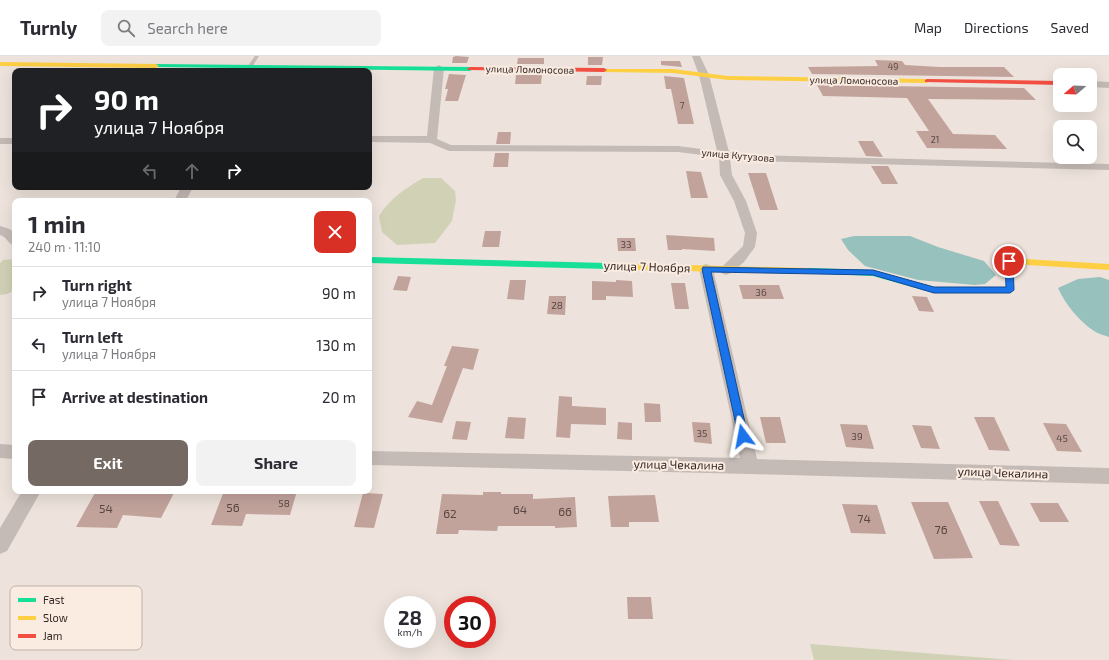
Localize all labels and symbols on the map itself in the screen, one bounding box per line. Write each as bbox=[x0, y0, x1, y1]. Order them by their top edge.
house number: 49 bbox=[888, 61, 898, 72]
street label: улица Ломоносова bbox=[486, 62, 574, 77]
north arrow bbox=[1053, 68, 1097, 112]
street label: улица Ломоносова bbox=[810, 73, 898, 88]
house number: 7 bbox=[680, 100, 685, 111]
house number: 21 bbox=[931, 134, 939, 145]
street label: улица Кутузова bbox=[701, 146, 775, 165]
house number: 33 bbox=[620, 238, 632, 250]
pin bbox=[992, 244, 1026, 278]
street label: улица 7 Ноября bbox=[603, 257, 691, 276]
house number: 36 bbox=[755, 286, 767, 298]
house number: 28 bbox=[551, 299, 563, 311]
position arrow bbox=[722, 415, 764, 457]
house number: 35 bbox=[697, 427, 707, 439]
house number: 39 bbox=[851, 430, 863, 442]
house number: 45 bbox=[1056, 432, 1068, 444]
street label: улица Чекалина bbox=[634, 456, 724, 473]
street label: улица Чекалина bbox=[957, 463, 1049, 482]
house number: 58 bbox=[278, 497, 290, 509]
house number: 56 bbox=[226, 500, 240, 514]
house number: 54 bbox=[99, 501, 113, 515]
house number: 64 bbox=[513, 502, 527, 516]
house number: 66 bbox=[558, 504, 572, 518]
house number: 62 bbox=[443, 506, 457, 520]
house number: 74 bbox=[857, 511, 871, 525]
house number: 76 bbox=[934, 522, 948, 536]
legend bbox=[10, 586, 142, 650]
text: Fast bbox=[43, 593, 65, 606]
speed limit sign: 30 bbox=[444, 596, 496, 648]
text: Slow bbox=[43, 611, 68, 624]
text: Jam bbox=[43, 629, 62, 642]

